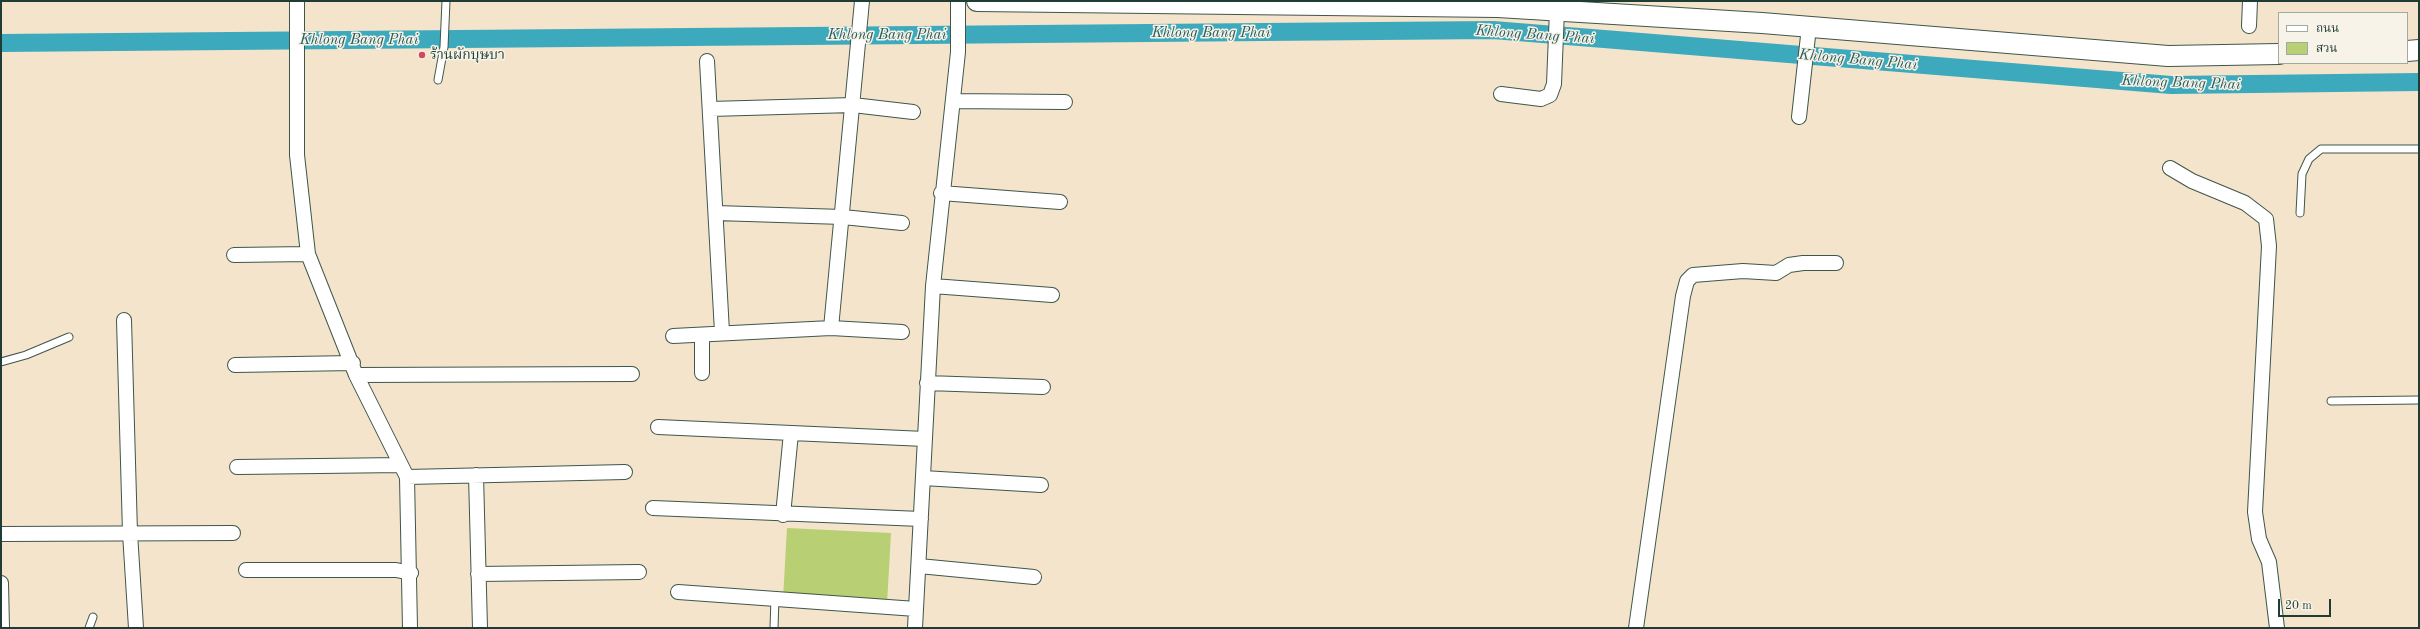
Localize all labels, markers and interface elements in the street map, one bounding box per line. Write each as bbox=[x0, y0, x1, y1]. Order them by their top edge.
legend bbox=[2278, 12, 2408, 64]
water label: Khlong Bang Phai bbox=[1475, 22, 1595, 48]
text: ถนน bbox=[2316, 23, 2339, 35]
water label: Khlong Bang Phai bbox=[1151, 24, 1271, 42]
water label: Khlong Bang Phai bbox=[827, 26, 947, 44]
water label: Khlong Bang Phai bbox=[299, 31, 419, 49]
text: สวน bbox=[2316, 43, 2337, 55]
water label: Khlong Bang Phai bbox=[1798, 46, 1918, 74]
place label: ร้านผักบุษบา bbox=[430, 47, 505, 63]
marker: ร้านผักบุษบา bbox=[417, 50, 427, 60]
water label: Khlong Bang Phai bbox=[2121, 72, 2241, 94]
scale bar bbox=[2280, 591, 2333, 617]
text: 20 m bbox=[2285, 600, 2312, 612]

